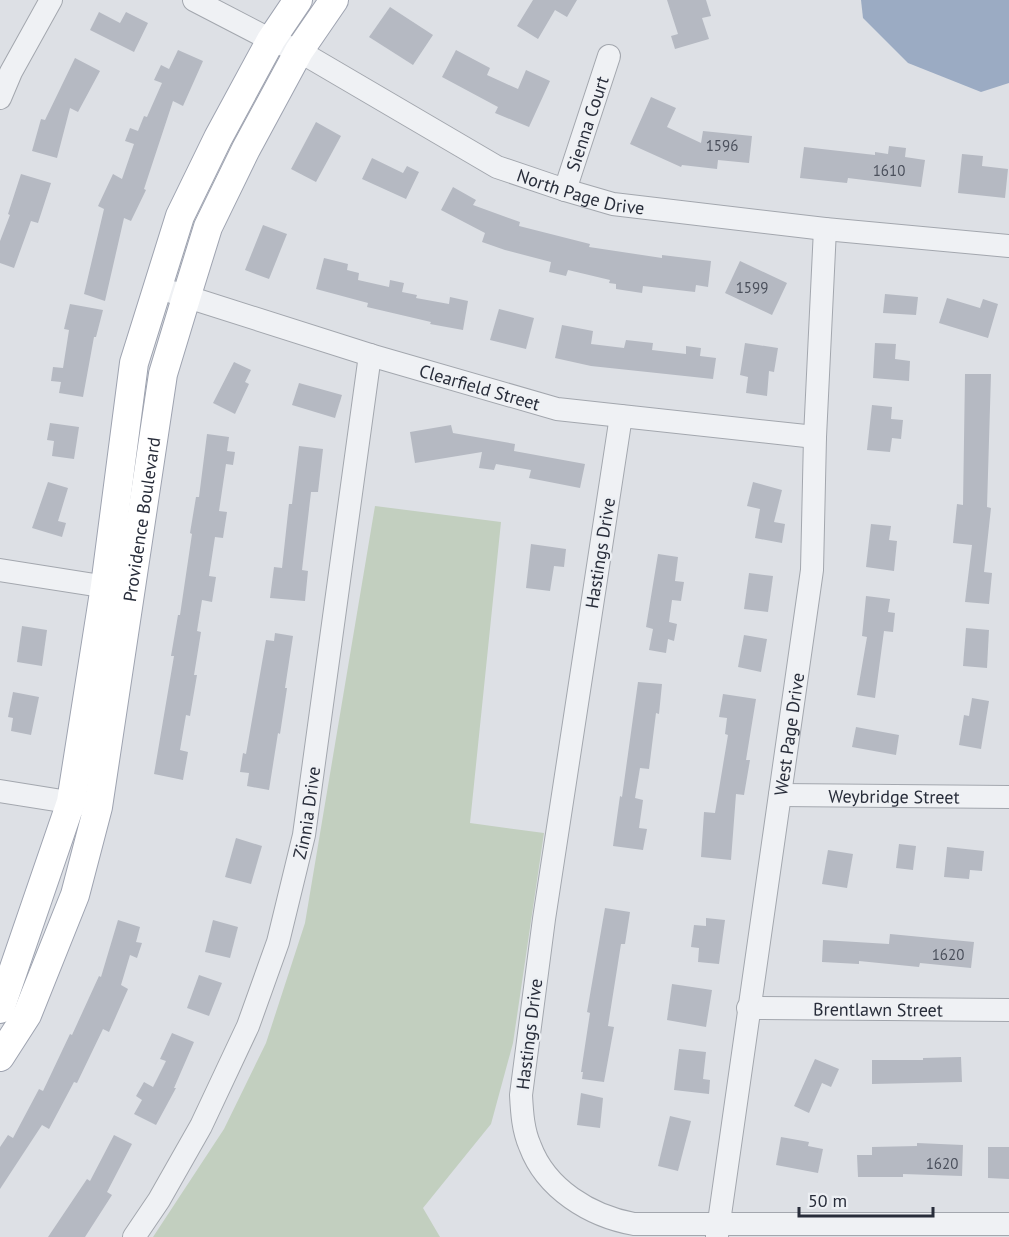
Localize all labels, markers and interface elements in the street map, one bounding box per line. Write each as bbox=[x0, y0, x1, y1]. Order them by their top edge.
street label: Sienna Court bbox=[560, 73, 613, 174]
house number: 1596 bbox=[706, 136, 738, 155]
house number: 1610 bbox=[873, 161, 905, 180]
street label: North Page Drive bbox=[514, 163, 646, 219]
house number: 1599 bbox=[736, 278, 768, 297]
street label: Clearfield Street bbox=[417, 358, 543, 415]
street label: Providence Boulevard bbox=[117, 435, 165, 603]
street label: Hastings Drive bbox=[580, 496, 620, 610]
street label: West Page Drive bbox=[768, 671, 809, 797]
street label: Zinnia Drive bbox=[287, 765, 325, 861]
street label: Weybridge Street bbox=[828, 784, 960, 808]
house number: 1620 bbox=[932, 945, 964, 964]
street label: Hastings Drive bbox=[511, 977, 547, 1091]
street label: Brentlawn Street bbox=[813, 997, 943, 1021]
house number: 1620 bbox=[926, 1154, 958, 1173]
scale bar bbox=[799, 1180, 932, 1218]
text: 50 m bbox=[808, 1189, 847, 1212]

